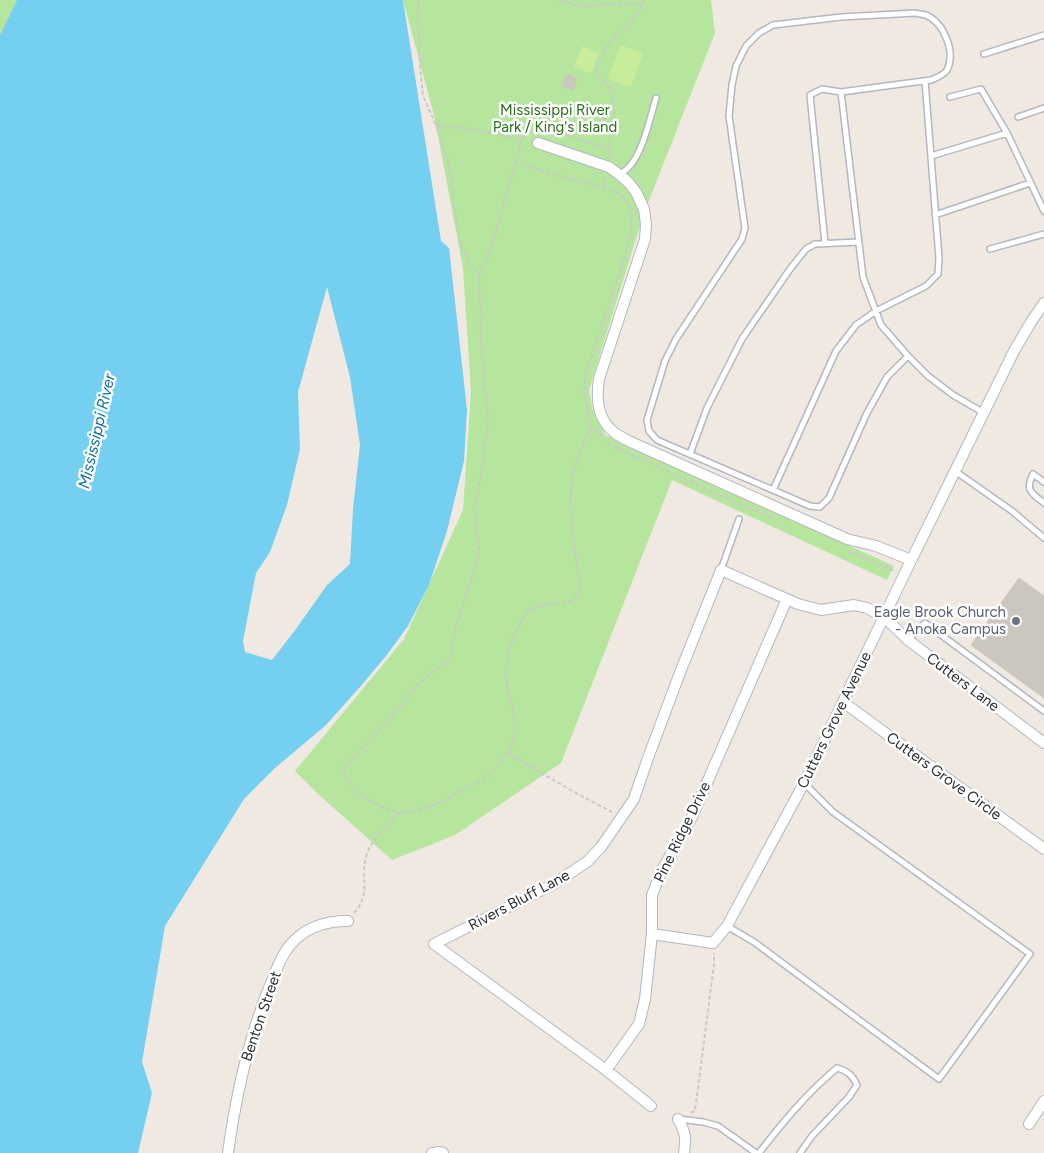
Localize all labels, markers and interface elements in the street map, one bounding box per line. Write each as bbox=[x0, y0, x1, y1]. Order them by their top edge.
park label: Mississippi River Park / King's Island bbox=[493, 101, 617, 136]
water label: Mississippi River bbox=[74, 371, 119, 490]
place label: Eagle Brook Church - Anoka Campus bbox=[874, 603, 1006, 638]
marker: Eagle Brook Church - Anoka Campus bbox=[1010, 615, 1022, 627]
street label: Cutters Grove Avenue bbox=[793, 649, 875, 791]
street label: Cutters Lane bbox=[923, 649, 1003, 715]
street label: Cutters Grove Circle bbox=[883, 728, 1005, 824]
street label: Pine Ridge Drive bbox=[650, 779, 714, 885]
street label: Rivers Bluff Lane bbox=[465, 866, 573, 934]
street label: Benton Street bbox=[237, 968, 285, 1063]

